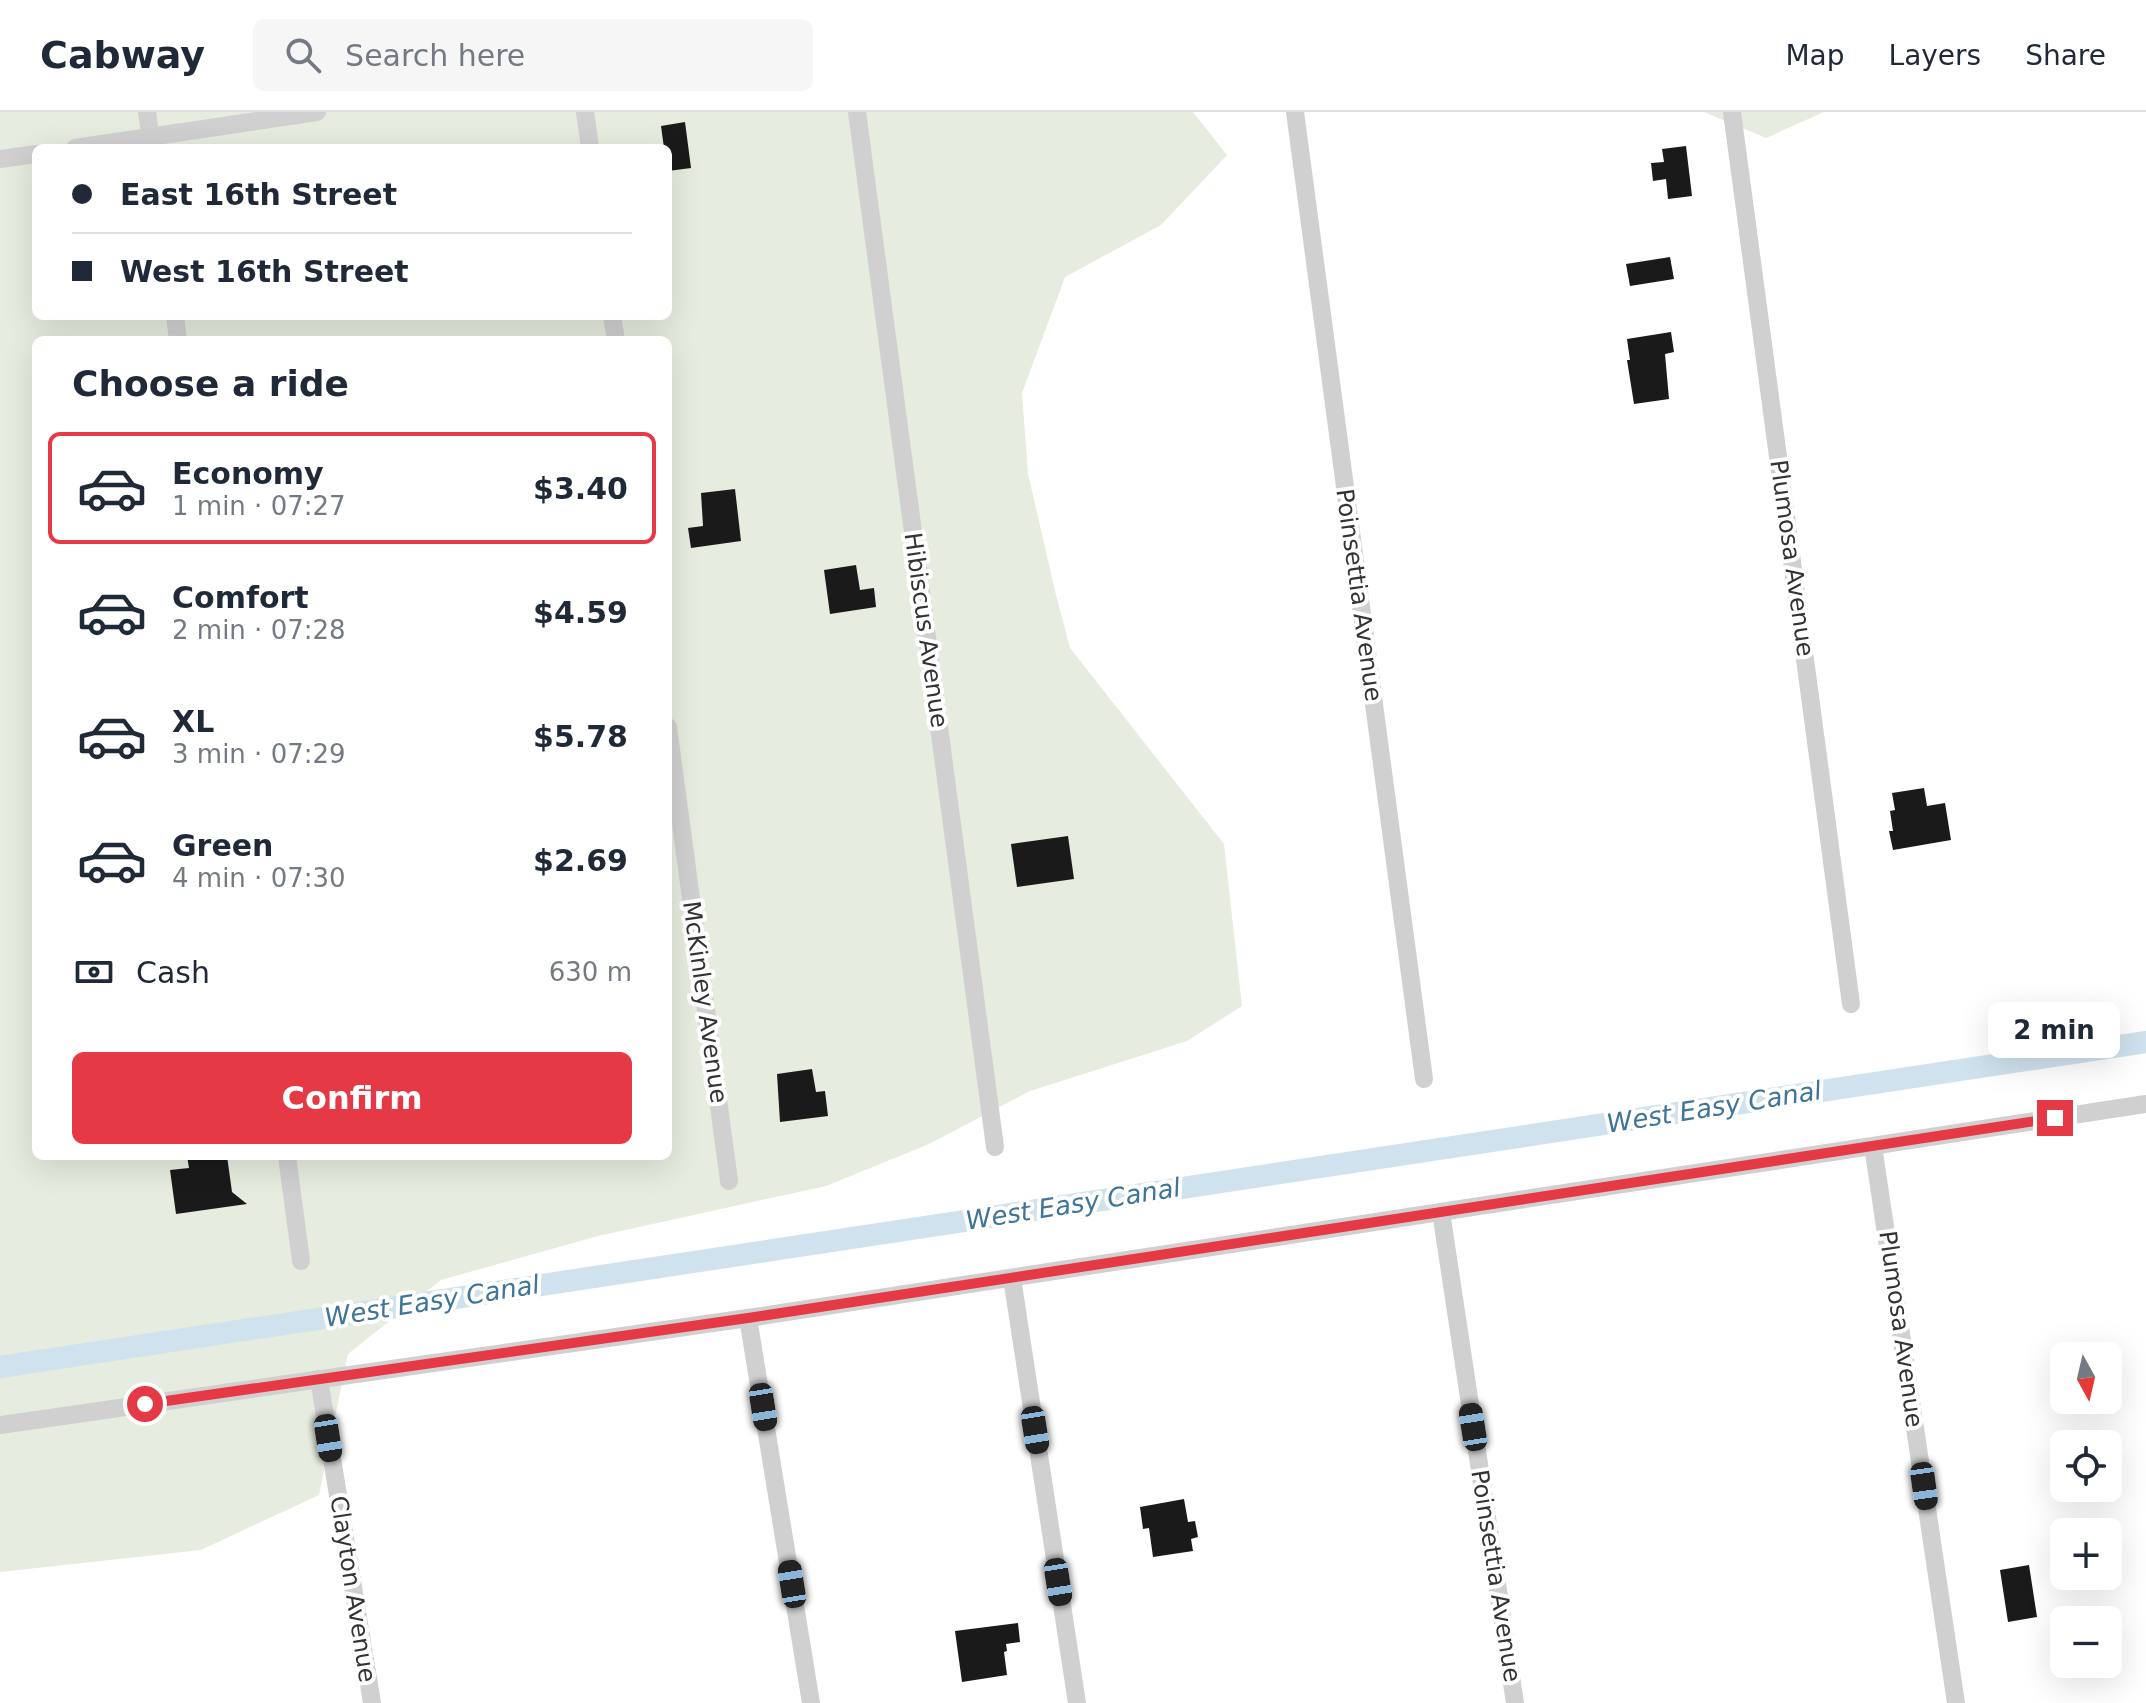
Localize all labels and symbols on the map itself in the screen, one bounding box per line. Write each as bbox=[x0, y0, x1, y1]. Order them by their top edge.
street label: Plumosa Avenue bbox=[1764, 458, 1820, 658]
street label: Poinsettia Avenue bbox=[1330, 487, 1388, 703]
street label: Hibiscus Avenue bbox=[898, 531, 954, 729]
street label: McKinley Avenue bbox=[677, 899, 733, 1105]
callout: 2 min bbox=[1989, 1002, 2121, 1058]
water label: West Easy Canal bbox=[1604, 1075, 1824, 1139]
route end bbox=[2037, 1100, 2073, 1136]
water label: West Easy Canal bbox=[963, 1172, 1183, 1236]
street label: Plumosa Avenue bbox=[1873, 1229, 1929, 1429]
water label: West Easy Canal bbox=[322, 1269, 542, 1333]
north arrow bbox=[2050, 1342, 2122, 1414]
car bbox=[747, 1381, 779, 1433]
route start bbox=[127, 1386, 163, 1422]
car bbox=[1457, 1401, 1489, 1453]
car bbox=[1019, 1404, 1051, 1456]
car bbox=[312, 1412, 344, 1464]
car bbox=[1909, 1461, 1939, 1511]
street label: Poinsettia Avenue bbox=[1465, 1468, 1527, 1684]
street label: Clayton Avenue bbox=[324, 1494, 382, 1684]
car bbox=[1042, 1556, 1074, 1608]
car bbox=[776, 1558, 808, 1610]

